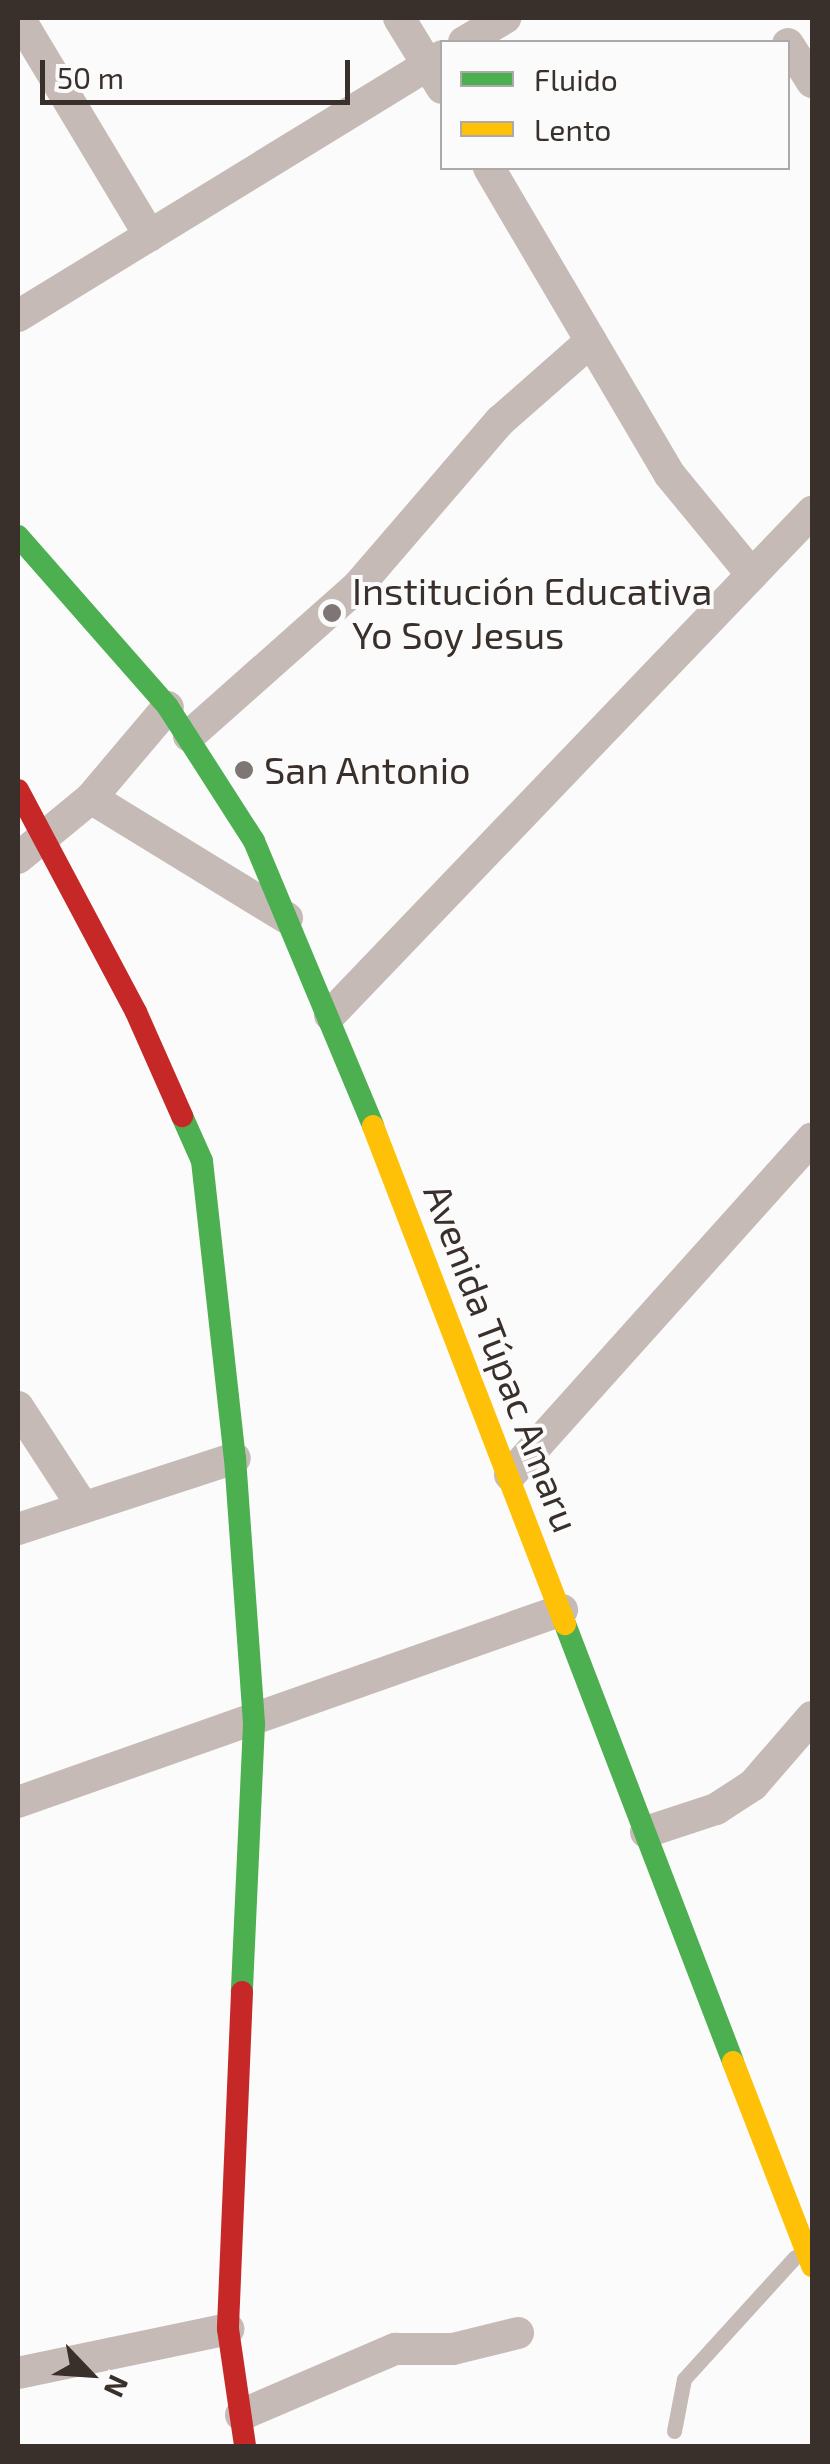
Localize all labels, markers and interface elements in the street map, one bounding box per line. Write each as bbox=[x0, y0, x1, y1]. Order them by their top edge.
scale bar bbox=[45, 40, 355, 102]
legend bbox=[440, 40, 790, 170]
text: 50 m bbox=[57, 59, 124, 95]
text: Fluido bbox=[534, 61, 618, 97]
text: Lento bbox=[534, 111, 611, 147]
place label: Institución Educativa Yo Soy Jesus bbox=[352, 568, 712, 658]
marker: Institución Educativa Yo Soy Jesus bbox=[321, 602, 343, 624]
place label: San Antonio bbox=[264, 747, 472, 793]
marker: San Antonio bbox=[233, 759, 255, 781]
street label: Avenida Túpac Amaru bbox=[414, 1177, 590, 1539]
north arrow bbox=[40, 2324, 140, 2424]
text: N bbox=[98, 2370, 137, 2403]

